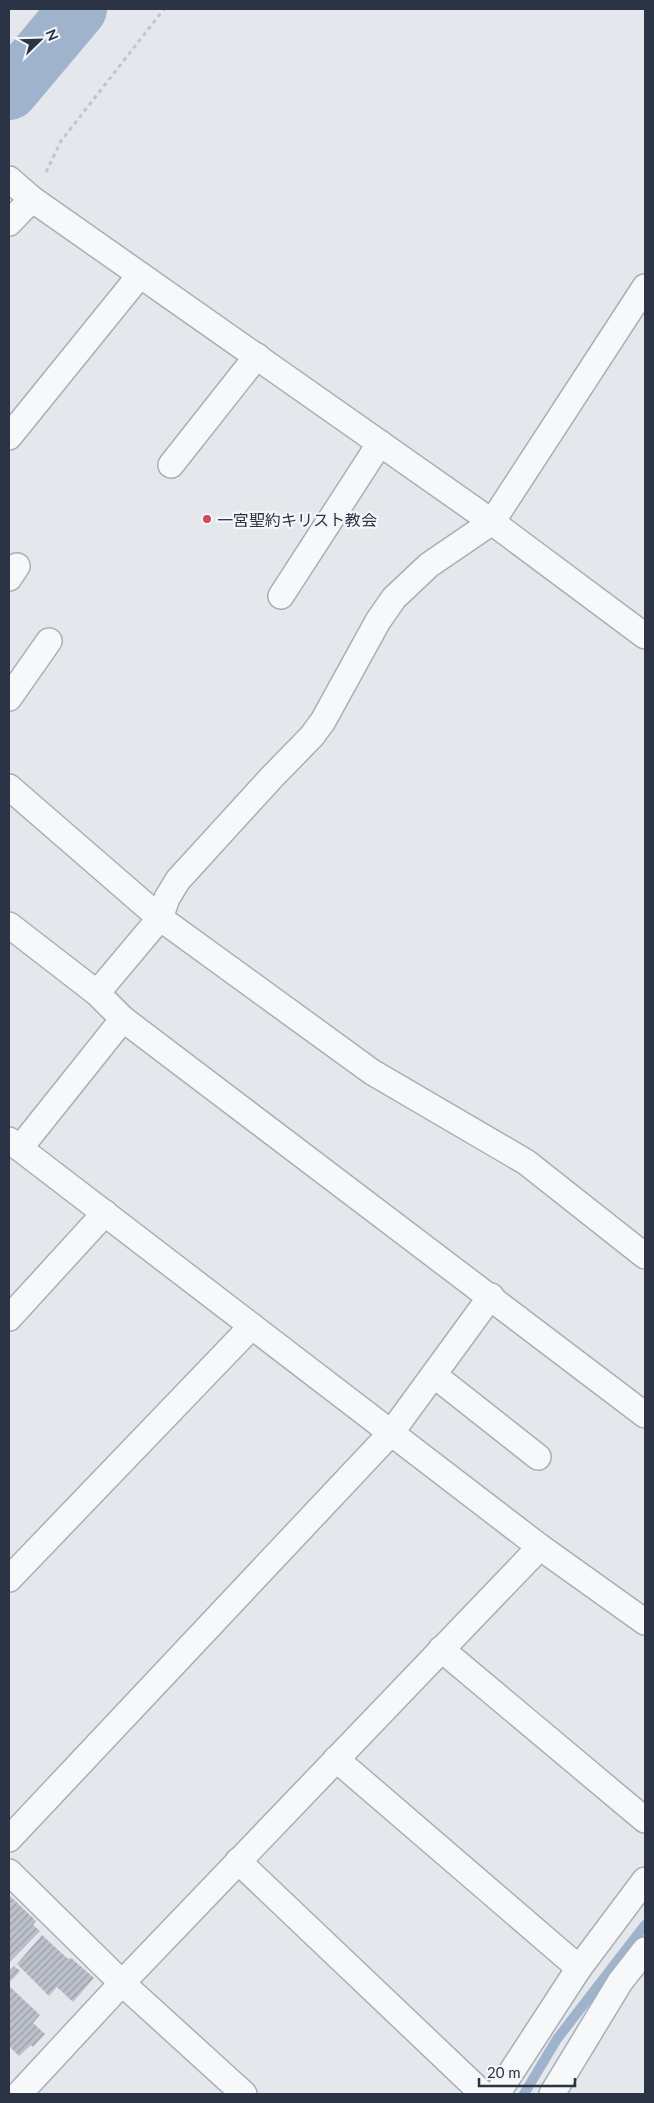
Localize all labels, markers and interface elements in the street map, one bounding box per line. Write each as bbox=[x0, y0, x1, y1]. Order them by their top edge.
north arrow bbox=[15, 15, 65, 65]
text: N bbox=[42, 26, 62, 43]
place label: 一宮聖約キリスト教会 bbox=[217, 510, 377, 529]
marker: 一宮聖約キリスト教会 bbox=[201, 513, 213, 525]
scale bar bbox=[479, 2056, 575, 2088]
text: 20 m bbox=[487, 2063, 521, 2081]

